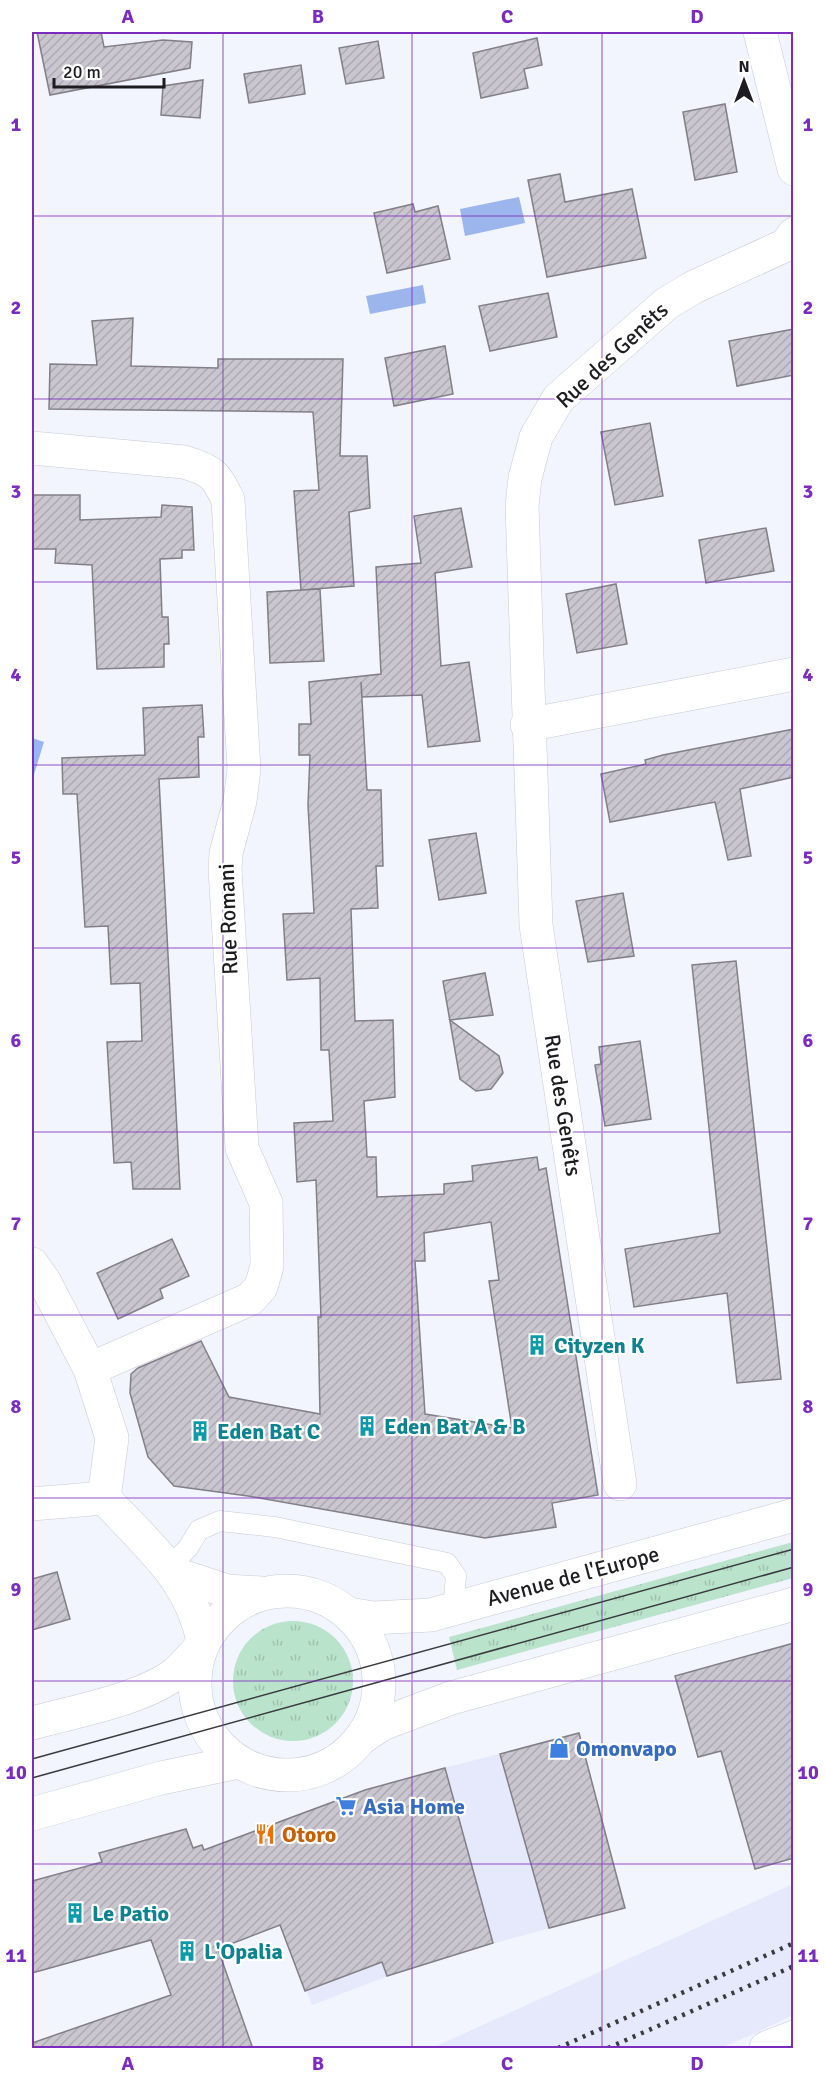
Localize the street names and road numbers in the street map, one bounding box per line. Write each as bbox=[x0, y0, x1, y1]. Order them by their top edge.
street label: Rue des Genêts bbox=[550, 296, 674, 414]
street label: Rue Romani bbox=[213, 863, 243, 975]
street label: Rue des Genêts bbox=[538, 1032, 588, 1178]
street label: Avenue de l'Europe bbox=[484, 1540, 662, 1612]

